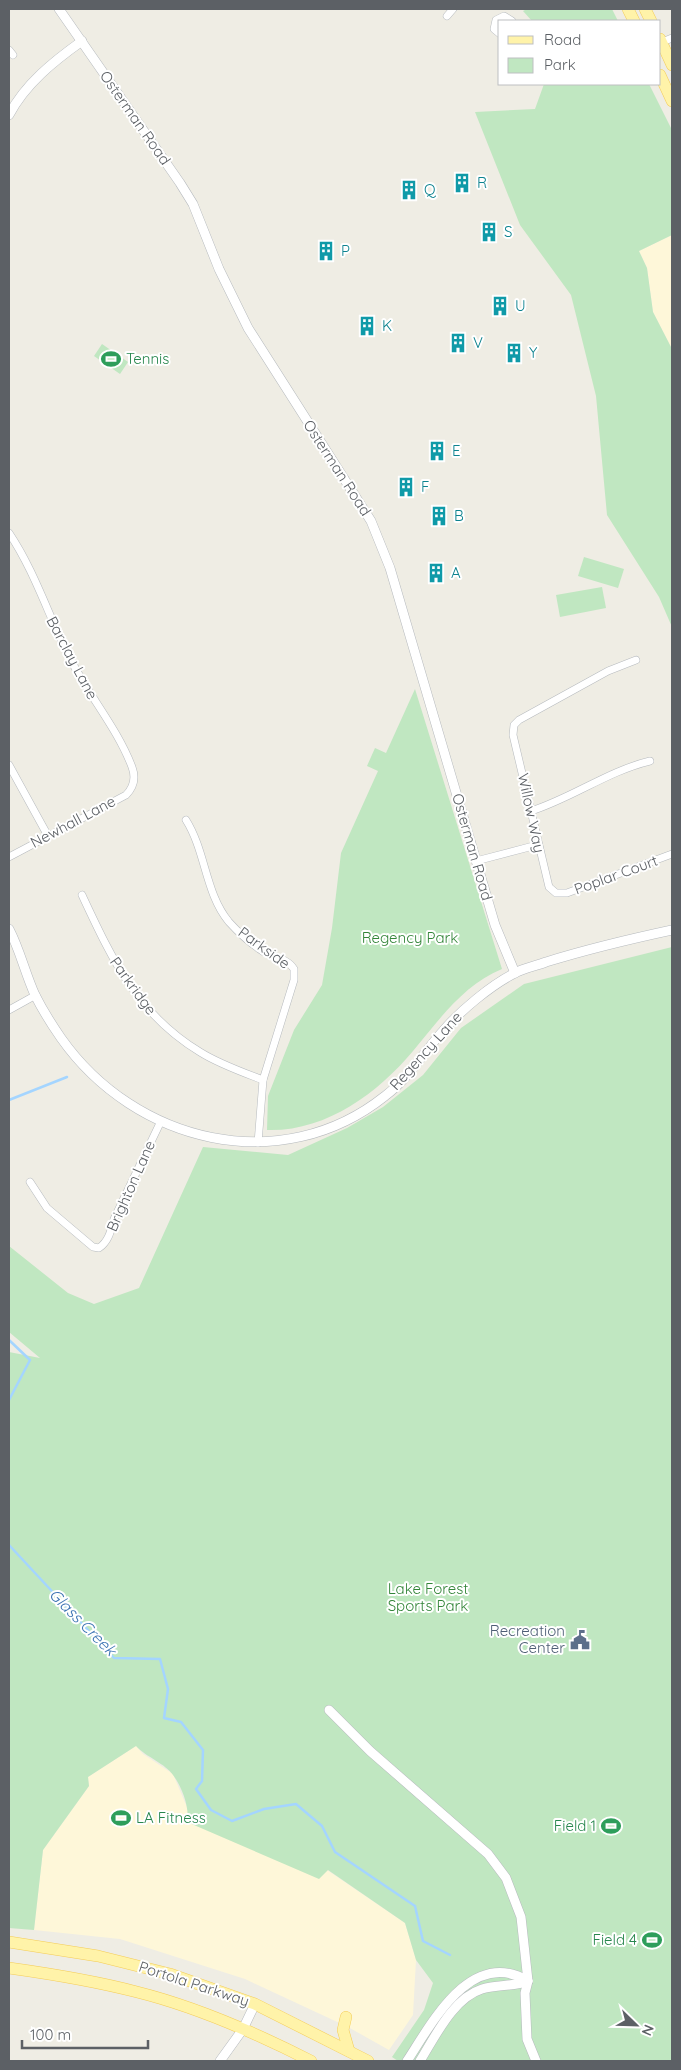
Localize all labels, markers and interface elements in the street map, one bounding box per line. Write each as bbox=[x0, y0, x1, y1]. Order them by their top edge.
legend bbox=[498, 20, 661, 85]
text: Road bbox=[544, 30, 581, 49]
text: Park bbox=[544, 55, 576, 74]
street label: Osterman Road bbox=[96, 67, 175, 168]
building icon: R bbox=[451, 172, 473, 194]
place label: R bbox=[477, 173, 487, 192]
building icon: Q bbox=[398, 179, 420, 201]
place label: Q bbox=[424, 180, 436, 199]
building icon: S bbox=[478, 221, 500, 243]
place label: S bbox=[504, 222, 512, 241]
building icon: P bbox=[315, 240, 337, 262]
place label: P bbox=[341, 241, 350, 260]
building icon: U bbox=[489, 295, 511, 317]
place label: U bbox=[515, 296, 526, 315]
building icon: K bbox=[356, 315, 378, 337]
place label: K bbox=[382, 316, 392, 335]
building icon: V bbox=[447, 332, 469, 354]
place label: V bbox=[473, 333, 483, 352]
building icon: Y bbox=[503, 342, 525, 364]
place label: Y bbox=[529, 343, 538, 362]
sports icon: Tennis bbox=[100, 348, 122, 370]
place label: Tennis bbox=[126, 349, 169, 368]
street label: Osterman Road bbox=[299, 416, 375, 519]
building icon: E bbox=[426, 440, 448, 462]
place label: E bbox=[452, 441, 461, 460]
building icon: F bbox=[395, 476, 417, 498]
place label: F bbox=[421, 477, 430, 496]
building icon: B bbox=[428, 505, 450, 527]
place label: B bbox=[454, 506, 464, 525]
building icon: A bbox=[425, 562, 447, 584]
place label: A bbox=[451, 563, 461, 582]
street label: Barclay Lane bbox=[43, 613, 102, 703]
street label: Willow Way bbox=[514, 771, 549, 854]
street label: Newhall Lane bbox=[27, 791, 119, 852]
street label: Osterman Road bbox=[448, 791, 497, 903]
street label: Poplar Court bbox=[571, 851, 660, 898]
street label: Parkside bbox=[235, 922, 294, 973]
park label: Regency Park bbox=[362, 928, 458, 947]
street label: Parkridge bbox=[106, 953, 161, 1019]
street label: Regency Lane bbox=[385, 1007, 466, 1094]
street label: Brighton Lane bbox=[102, 1137, 159, 1234]
park label: Lake Forest Sports Park bbox=[388, 1579, 468, 1615]
water label: Glass Creek bbox=[45, 1584, 122, 1661]
place label: Recreation Center bbox=[490, 1621, 565, 1657]
public building icon: Recreation Center bbox=[569, 1629, 591, 1651]
sports icon: LA Fitness bbox=[110, 1807, 132, 1829]
place label: LA Fitness bbox=[136, 1808, 206, 1827]
sports icon: Field 1 bbox=[600, 1815, 622, 1837]
place label: Field 1 bbox=[554, 1816, 596, 1835]
sports icon: Field 4 bbox=[641, 1929, 663, 1951]
place label: Field 4 bbox=[592, 1930, 637, 1949]
street label: Portola Parkway bbox=[137, 1957, 252, 2010]
north arrow bbox=[611, 2000, 661, 2050]
scale bar bbox=[22, 2018, 149, 2050]
text: N bbox=[638, 2022, 658, 2038]
text: 100 m bbox=[30, 2025, 71, 2044]

